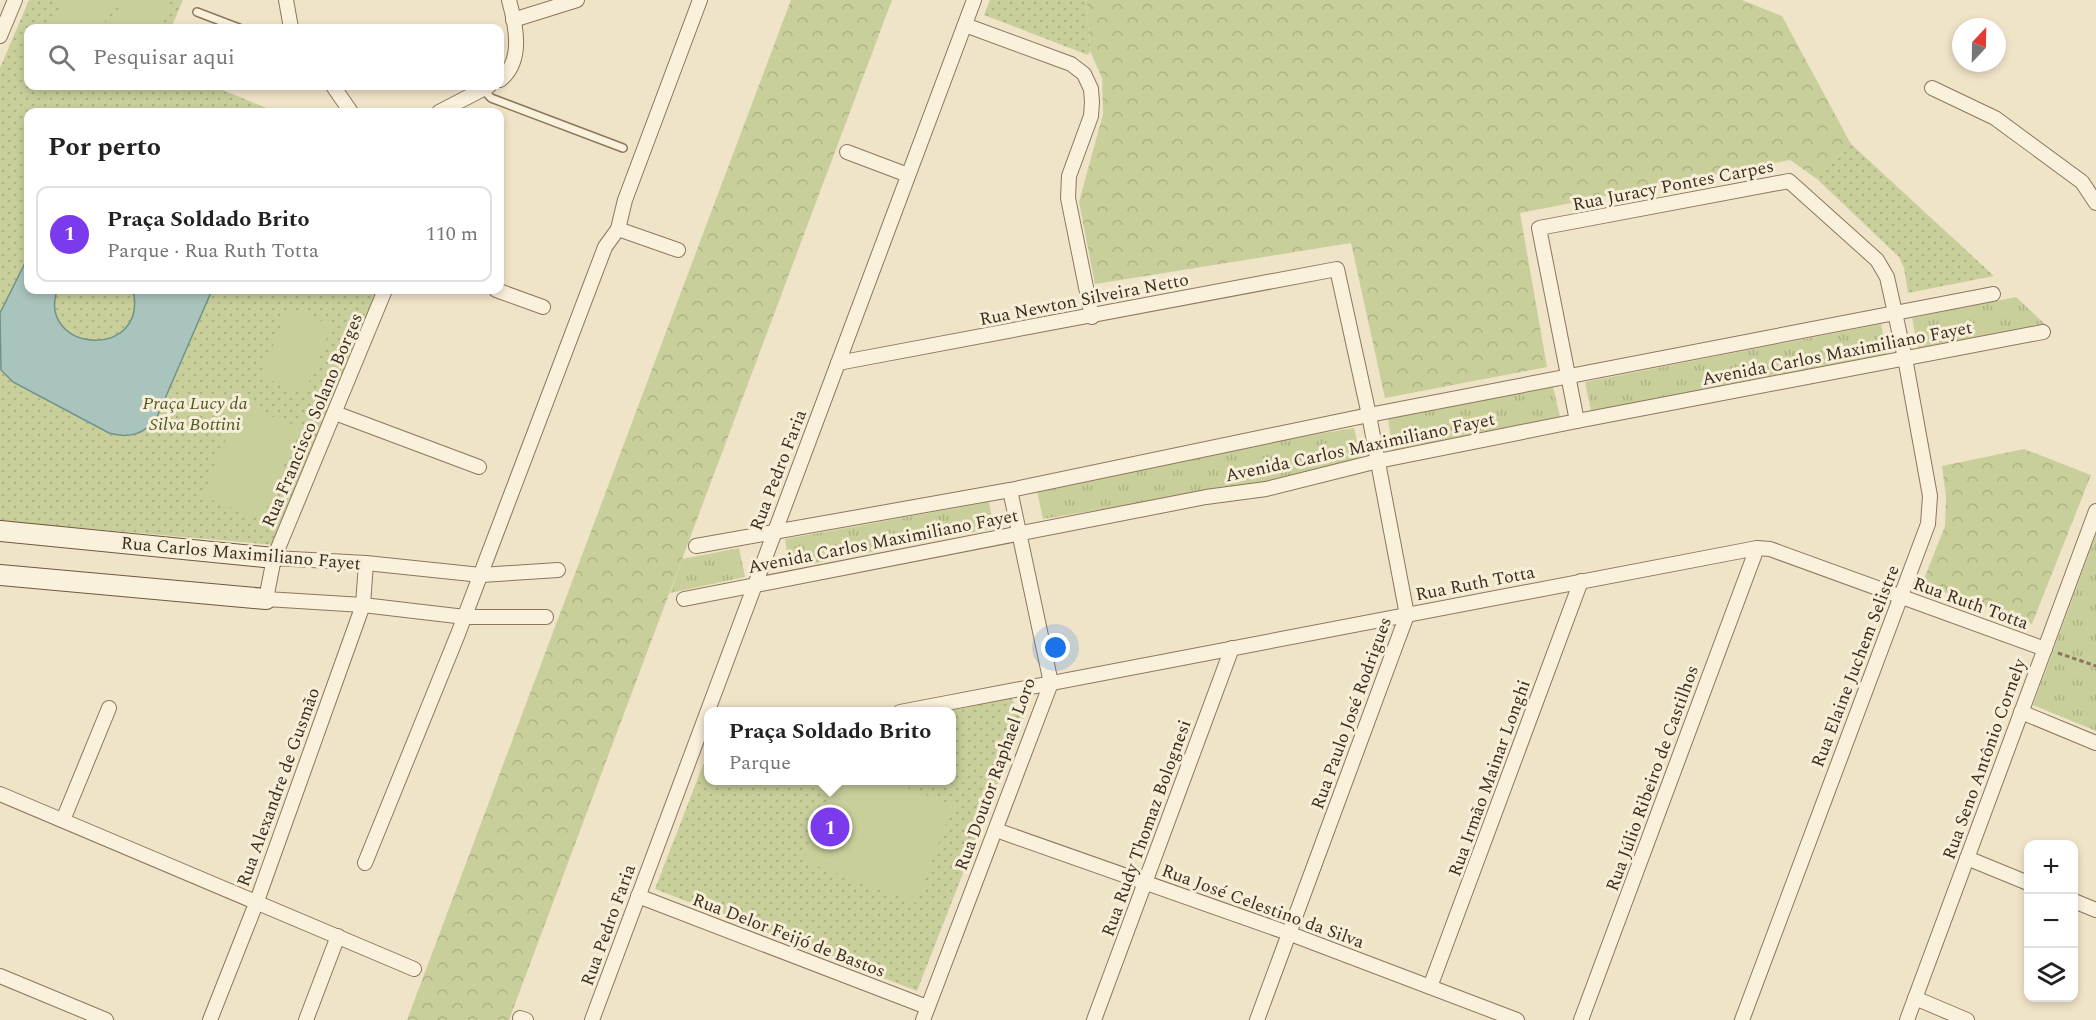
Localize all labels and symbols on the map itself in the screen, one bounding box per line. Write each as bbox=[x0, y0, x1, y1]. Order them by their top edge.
north arrow bbox=[1952, 18, 2006, 72]
street label: Rua Juracy Pontes Carpes bbox=[1570, 153, 1776, 218]
street label: Rua Newton Silveira Netto bbox=[977, 266, 1191, 333]
street label: Rua Francisco Solano Borges bbox=[255, 309, 370, 532]
street label: Avenida Carlos Maximiliano Fayet bbox=[1700, 314, 1975, 393]
park label: Praça Lucy da Silva Bottini bbox=[142, 390, 248, 438]
street label: Rua Pedro Faria bbox=[743, 406, 814, 535]
street label: Avenida Carlos Maximiliano Fayet bbox=[1223, 406, 1497, 489]
street label: Avenida Carlos Maximiliano Fayet bbox=[746, 502, 1021, 581]
street label: Rua Carlos Maximiliano Fayet bbox=[120, 530, 362, 577]
street label: Rua Ruth Totta bbox=[1413, 559, 1537, 608]
street label: Rua Elaine Juchem Selistre bbox=[1804, 561, 1907, 771]
street label: Rua Ruth Totta bbox=[1909, 570, 2033, 637]
street label: Rua Paulo José Rodrigues bbox=[1304, 613, 1399, 813]
your location bbox=[1041, 633, 1070, 662]
street label: Rua Seno Antônio Cornely bbox=[1936, 654, 2034, 863]
street label: Rua Júlio Ribeiro de Castilhos bbox=[1599, 661, 1706, 895]
street label: Rua Doutor Raphael Loro bbox=[948, 674, 1043, 874]
street label: Rua Irmão Mainar Longhi bbox=[1441, 676, 1538, 880]
street label: Rua Alexandre de Gusmão bbox=[230, 684, 327, 890]
street label: Rua Rudy Thomaz Bolognesi bbox=[1095, 716, 1198, 940]
pin: 1 bbox=[810, 804, 850, 850]
street label: Rua José Celestino da Silva bbox=[1158, 857, 1368, 956]
street label: Rua Pedro Faria bbox=[574, 860, 643, 990]
street label: Rua Delor Feijó de Bastos bbox=[688, 886, 889, 985]

